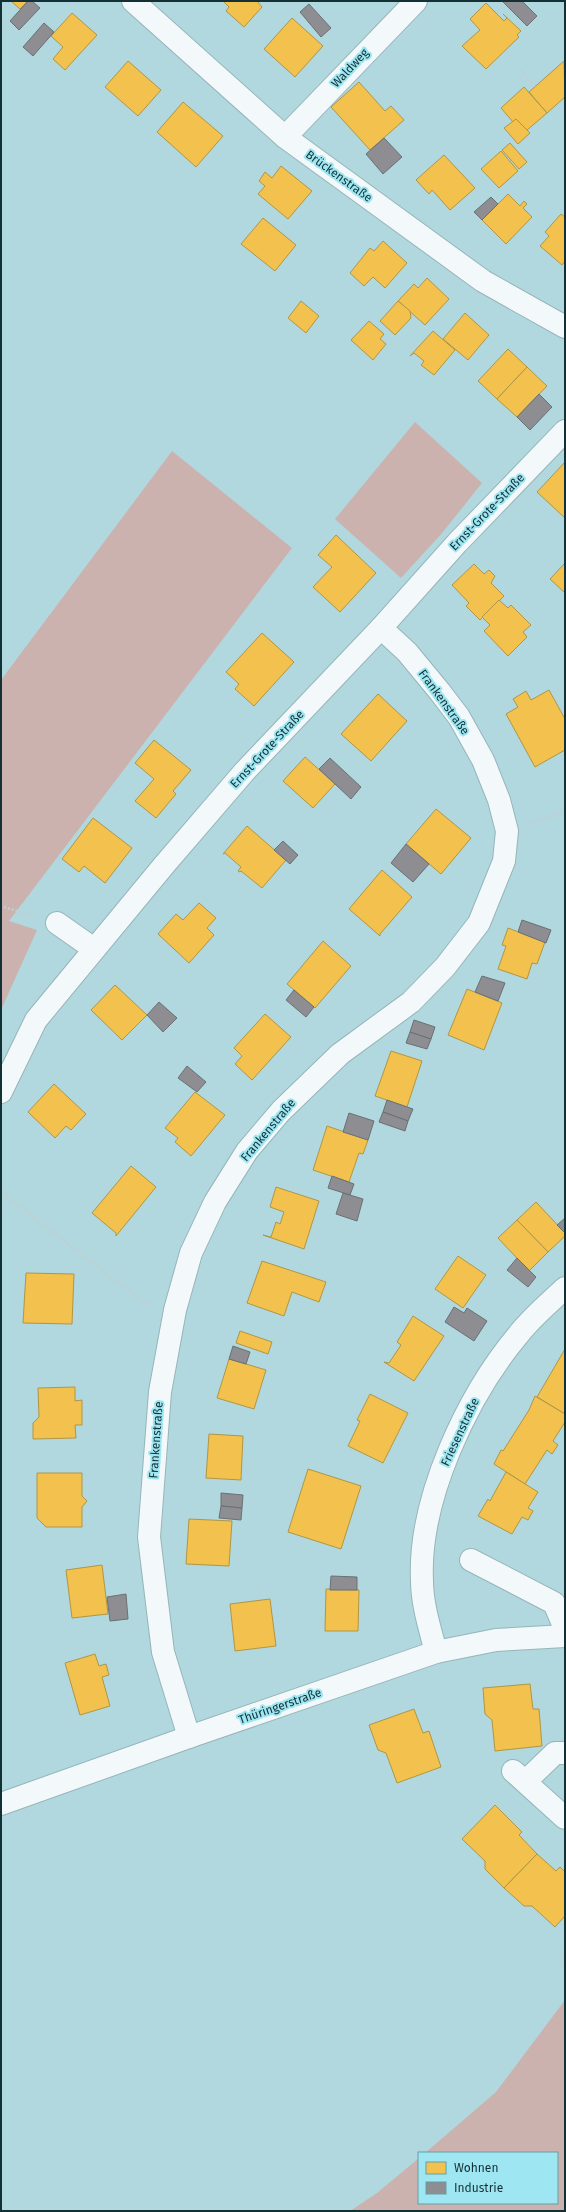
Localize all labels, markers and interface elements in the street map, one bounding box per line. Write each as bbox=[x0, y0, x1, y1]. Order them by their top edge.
street label: Waldweg bbox=[329, 45, 372, 90]
street label: Brückenstraße bbox=[303, 147, 375, 205]
street label: Ernst-Grote-Straße bbox=[447, 471, 527, 553]
street label: Frankenstraße bbox=[416, 667, 472, 737]
street label: Ernst-Grote-Straße bbox=[227, 707, 307, 791]
street label: Frankenstraße bbox=[238, 1096, 298, 1164]
street label: Friesenstraße bbox=[438, 1396, 482, 1468]
street label: Frankenstraße bbox=[146, 1401, 166, 1479]
street label: Thüringerstraße bbox=[237, 1685, 323, 1727]
legend bbox=[418, 2152, 558, 2204]
text: Wohnen bbox=[454, 2161, 498, 2175]
text: Industrie bbox=[454, 2181, 503, 2195]

